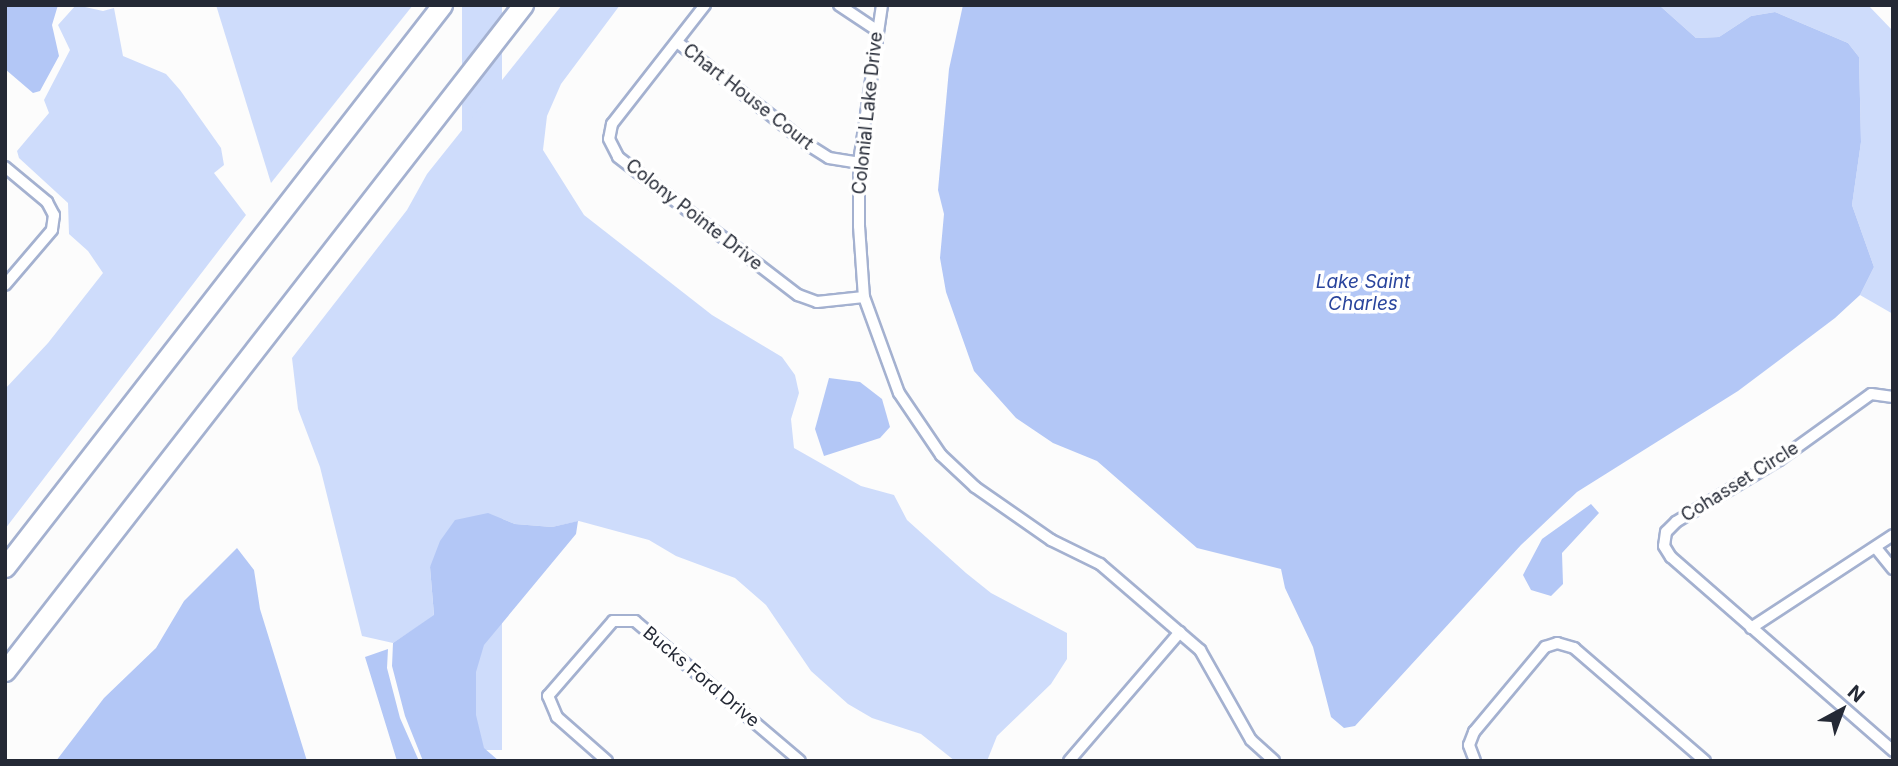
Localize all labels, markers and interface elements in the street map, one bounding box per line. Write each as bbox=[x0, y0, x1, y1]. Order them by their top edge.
street label: Colonial Lake Drive bbox=[849, 31, 887, 195]
street label: Chart House Court bbox=[679, 39, 817, 155]
street label: Colony Pointe Drive bbox=[621, 155, 767, 275]
water label: Lake Saint Charles bbox=[1316, 271, 1410, 315]
street label: Cohasset Circle bbox=[1677, 437, 1803, 527]
street label: Bucks Ford Drive bbox=[638, 622, 764, 732]
north arrow bbox=[1807, 675, 1877, 745]
text: N bbox=[1843, 680, 1869, 707]

